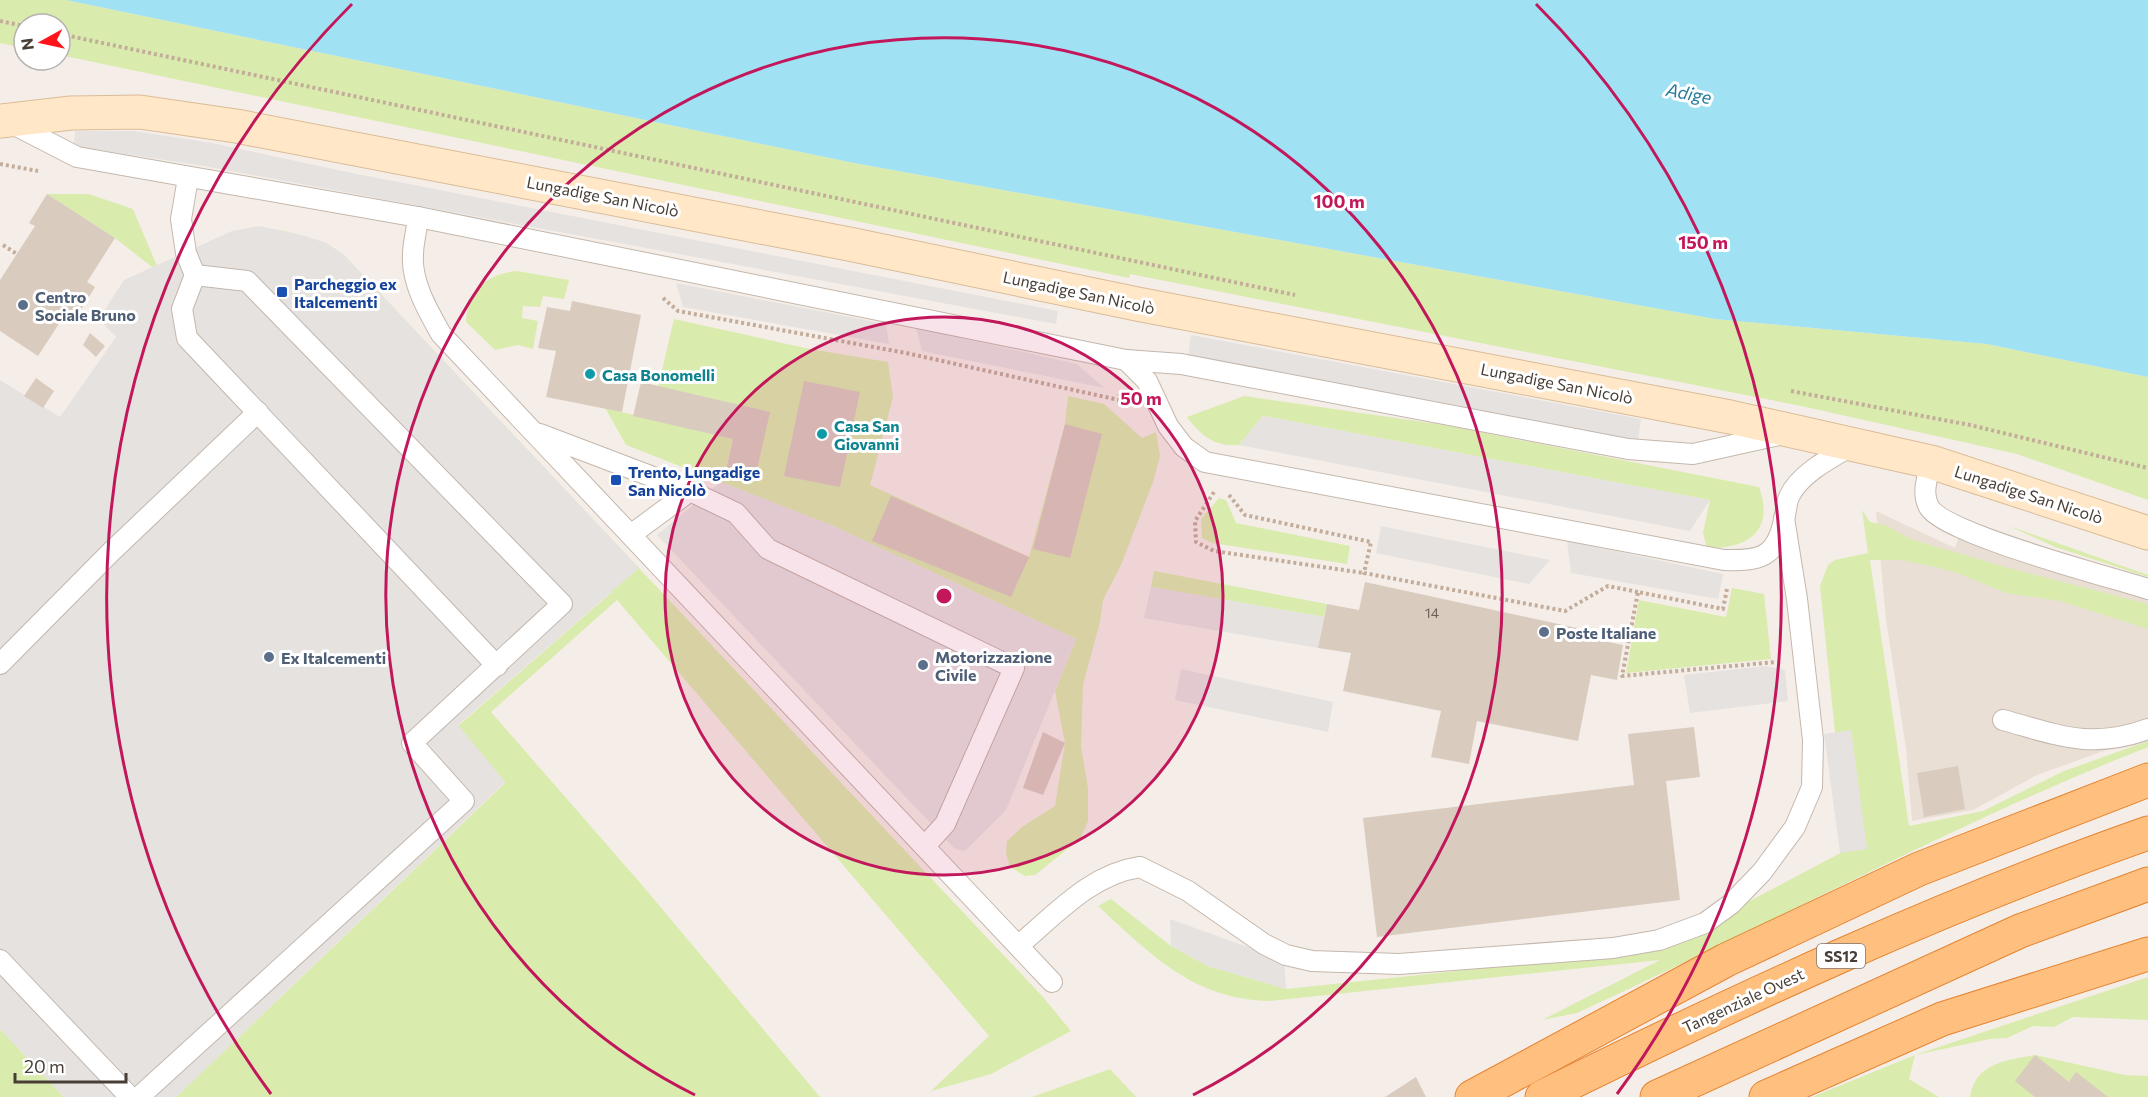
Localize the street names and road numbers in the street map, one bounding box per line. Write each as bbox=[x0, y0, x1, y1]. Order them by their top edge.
street label: Lungadige San Nicolò bbox=[525, 172, 681, 220]
street label: Lungadige San Nicolò bbox=[1001, 267, 1157, 317]
street label: Lungadige San Nicolò bbox=[1479, 359, 1635, 407]
street label: Lungadige San Nicolò bbox=[1952, 461, 2106, 527]
road number: SS12 bbox=[1817, 944, 1865, 968]
street label: Tangenziale Ovest bbox=[1679, 963, 1807, 1036]

